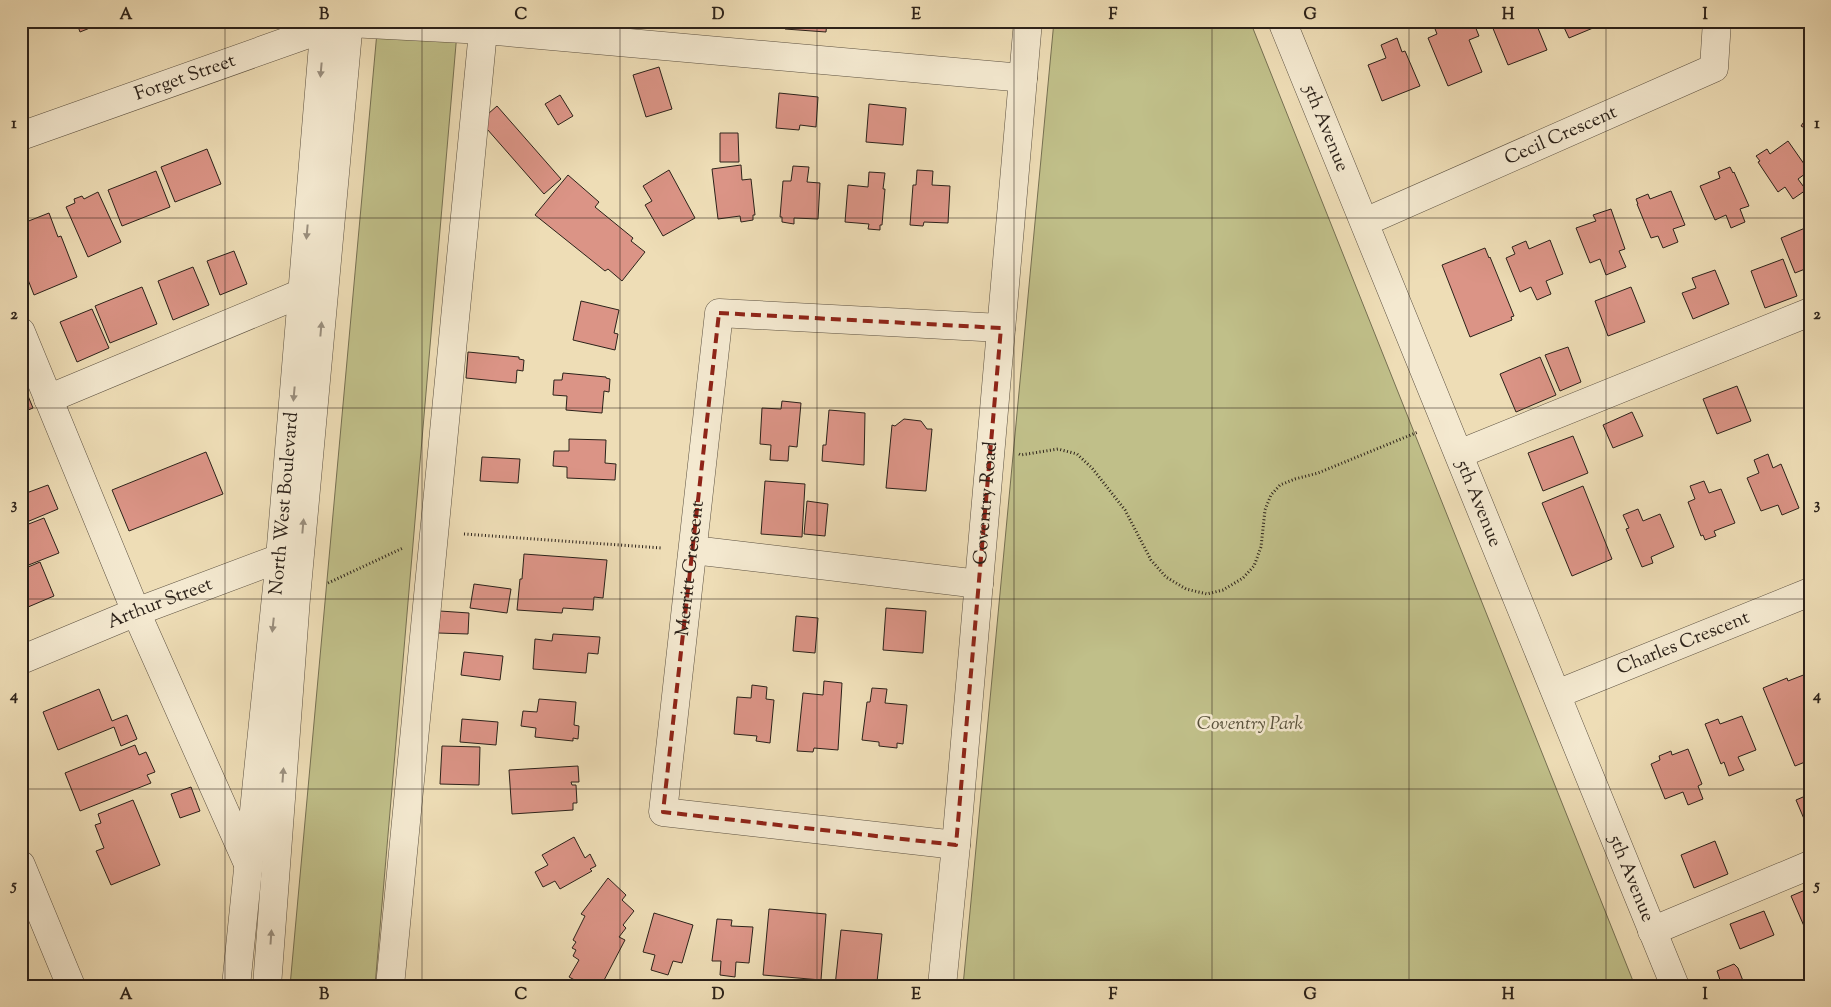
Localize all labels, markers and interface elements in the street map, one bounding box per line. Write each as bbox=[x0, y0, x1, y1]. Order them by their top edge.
text: A bbox=[120, 4, 133, 27]
text: B bbox=[319, 4, 329, 27]
text: C bbox=[515, 4, 528, 27]
text: D bbox=[712, 4, 725, 27]
text: E bbox=[911, 4, 921, 27]
text: F bbox=[1109, 4, 1118, 27]
text: G bbox=[1303, 4, 1317, 27]
text: H bbox=[1502, 4, 1515, 27]
text: I bbox=[1702, 4, 1708, 27]
street label: Forget Street bbox=[131, 47, 240, 108]
one-way arrow bbox=[317, 62, 325, 78]
street label: 5th Avenue bbox=[1296, 80, 1356, 176]
street label: Cecil Crescent bbox=[1500, 99, 1622, 172]
text: 1 bbox=[11, 113, 17, 136]
text: 1 bbox=[1814, 113, 1820, 136]
one-way arrow bbox=[303, 224, 311, 240]
text: 2 bbox=[10, 304, 18, 327]
text: 2 bbox=[1813, 304, 1821, 327]
one-way arrow bbox=[317, 321, 325, 337]
one-way arrow bbox=[289, 386, 297, 402]
street label: North West Boulevard bbox=[263, 411, 306, 596]
street label: Coventry Road bbox=[967, 440, 1005, 566]
street label: 5th Avenue bbox=[1448, 455, 1508, 551]
text: 3 bbox=[11, 494, 18, 517]
text: 3 bbox=[1814, 494, 1821, 517]
street label: Merritt Crescent bbox=[669, 499, 711, 638]
one-way arrow bbox=[299, 518, 307, 534]
street label: Arthur Street bbox=[103, 571, 217, 636]
street label: Charles Crescent bbox=[1613, 604, 1754, 682]
one-way arrow bbox=[269, 618, 277, 634]
text: 4 bbox=[9, 685, 18, 708]
text: 4 bbox=[1812, 685, 1821, 708]
park label: Coventry Park bbox=[1197, 711, 1304, 738]
one-way arrow bbox=[279, 767, 287, 783]
street label: 5th Avenue bbox=[1601, 830, 1661, 926]
text: 5 bbox=[9, 875, 17, 898]
text: 5 bbox=[1812, 875, 1820, 898]
one-way arrow bbox=[267, 929, 275, 945]
text: A bbox=[120, 984, 133, 1007]
text: B bbox=[319, 984, 329, 1007]
text: C bbox=[515, 984, 528, 1007]
text: D bbox=[712, 984, 725, 1007]
text: E bbox=[911, 984, 921, 1007]
text: F bbox=[1109, 984, 1118, 1007]
text: G bbox=[1303, 984, 1317, 1007]
text: H bbox=[1502, 984, 1515, 1007]
text: I bbox=[1702, 984, 1708, 1007]

